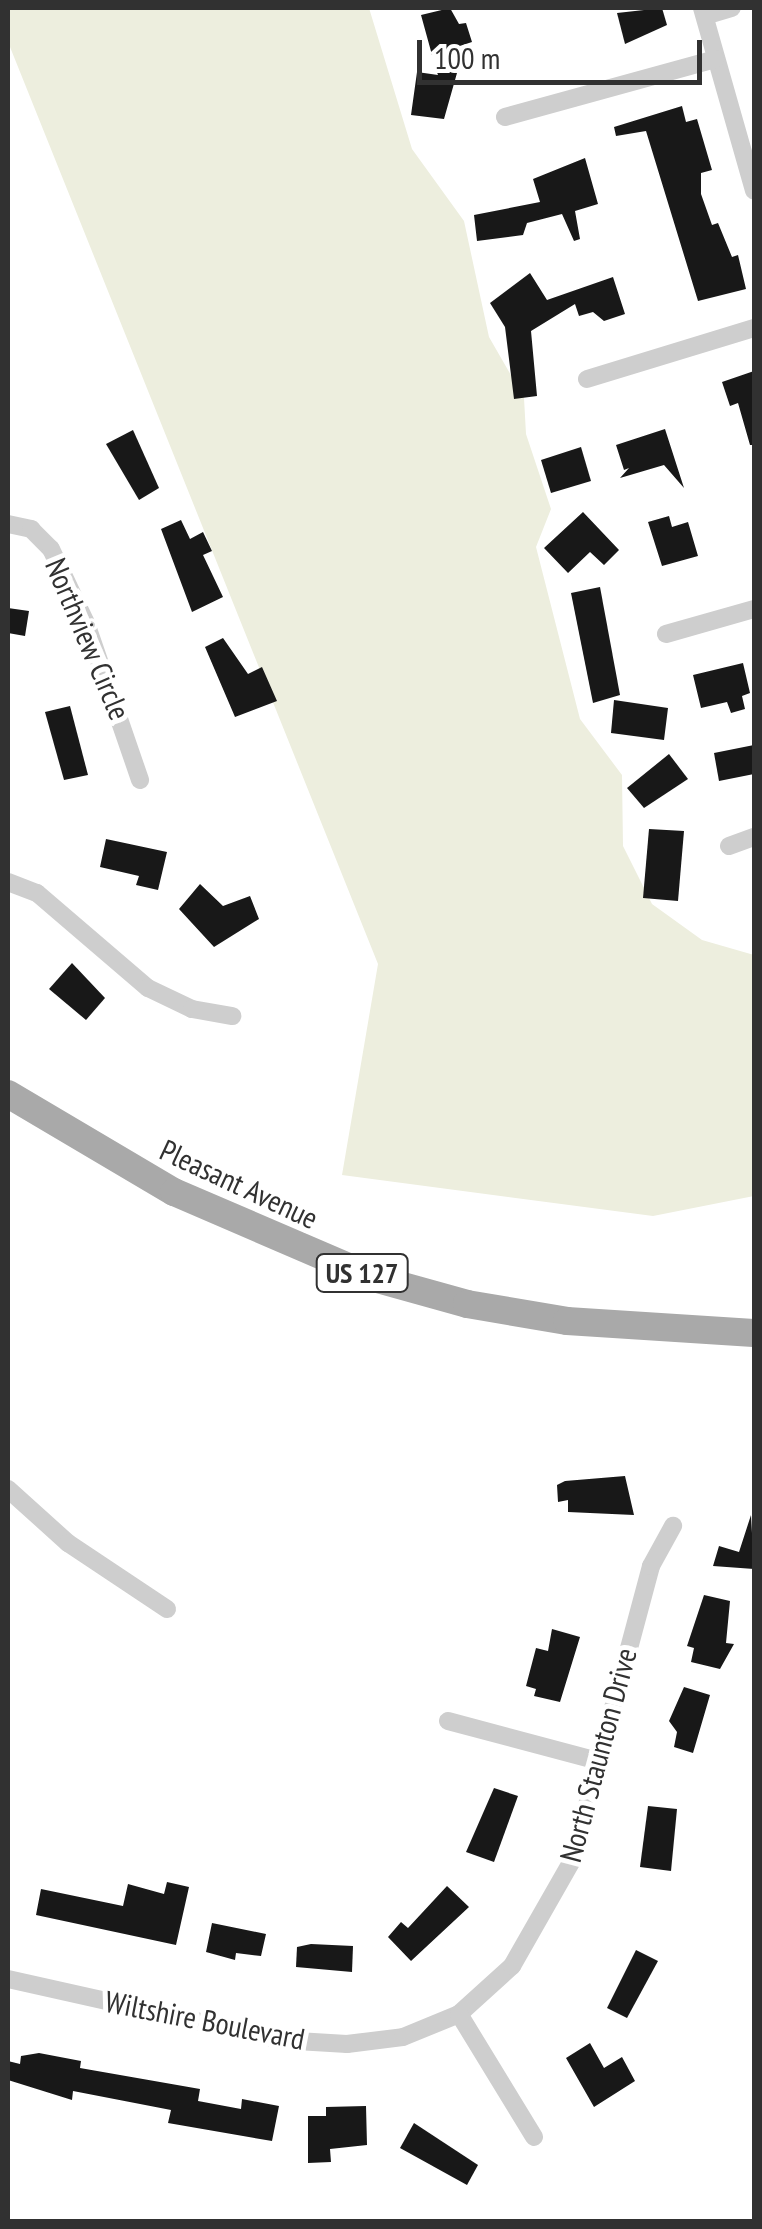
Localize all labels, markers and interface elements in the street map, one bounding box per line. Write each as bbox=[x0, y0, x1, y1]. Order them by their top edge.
scale bar bbox=[422, 20, 707, 82]
text: 100 m bbox=[434, 38, 500, 77]
street label: Northview Circle bbox=[38, 553, 138, 725]
street label: Pleasant Avenue bbox=[154, 1132, 324, 1236]
road number: US 127 bbox=[314, 1250, 410, 1296]
street label: North Staunton Drive bbox=[552, 1644, 644, 1866]
street label: Wiltshire Boulevard bbox=[102, 1983, 308, 2057]

